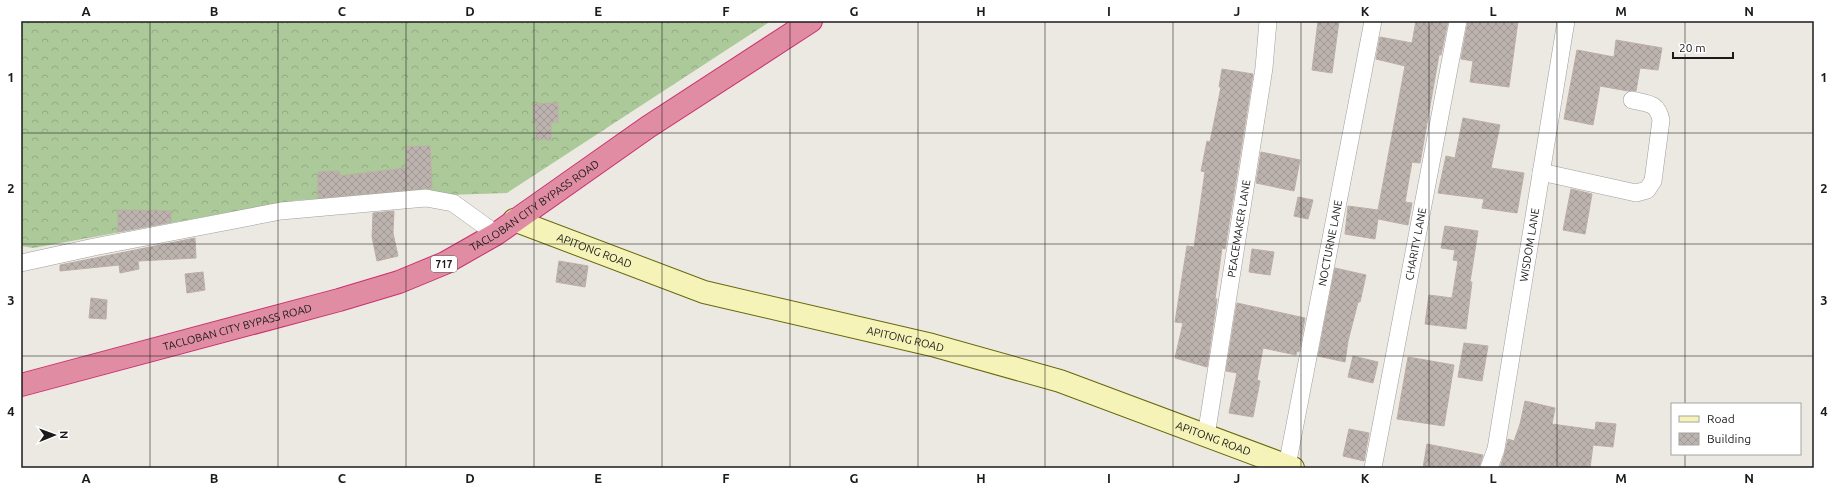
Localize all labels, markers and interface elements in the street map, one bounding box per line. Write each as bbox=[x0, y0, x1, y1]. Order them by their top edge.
text: A bbox=[81, 4, 91, 18]
text: B bbox=[210, 4, 219, 18]
text: C bbox=[338, 4, 347, 18]
text: D bbox=[465, 4, 475, 18]
text: E bbox=[594, 4, 602, 18]
text: F bbox=[722, 4, 730, 18]
text: G bbox=[850, 4, 859, 18]
text: H bbox=[976, 4, 986, 18]
text: I bbox=[1107, 4, 1111, 18]
text: J bbox=[1234, 4, 1240, 18]
text: K bbox=[1361, 4, 1370, 18]
text: L bbox=[1489, 4, 1497, 18]
text: M bbox=[1615, 4, 1627, 18]
text: N bbox=[1744, 4, 1754, 18]
scale bar bbox=[1673, 34, 1733, 60]
text: 20 m bbox=[1679, 41, 1706, 54]
text: 1 bbox=[7, 70, 15, 84]
text: 1 bbox=[1820, 70, 1828, 84]
street label: TACLOBAN CITY BYPASS ROAD bbox=[468, 157, 601, 254]
street label: PEACEMAKER LANE bbox=[1225, 179, 1252, 278]
text: 2 bbox=[7, 181, 15, 195]
text: 2 bbox=[1820, 181, 1828, 195]
street label: NOCTURNE LANE bbox=[1316, 199, 1344, 287]
street label: CHARITY LANE bbox=[1403, 207, 1428, 281]
street label: WISDOM LANE bbox=[1517, 207, 1541, 283]
street label: APITONG ROAD bbox=[555, 231, 634, 270]
road number: 717 bbox=[431, 256, 457, 272]
text: 3 bbox=[7, 293, 15, 307]
text: 3 bbox=[1820, 293, 1828, 307]
street label: TACLOBAN CITY BYPASS ROAD bbox=[162, 301, 313, 353]
street label: APITONG ROAD bbox=[866, 324, 946, 354]
legend bbox=[1671, 403, 1801, 455]
text: 4 bbox=[7, 404, 15, 418]
text: 4 bbox=[1820, 404, 1828, 418]
text: Road bbox=[1707, 412, 1735, 425]
north arrow bbox=[34, 415, 74, 455]
street label: APITONG ROAD bbox=[1174, 419, 1253, 458]
text: N bbox=[58, 431, 70, 439]
text: Building bbox=[1707, 432, 1751, 445]
text: A bbox=[81, 471, 91, 485]
text: B bbox=[210, 471, 219, 485]
text: C bbox=[338, 471, 347, 485]
text: D bbox=[465, 471, 475, 485]
text: E bbox=[594, 471, 602, 485]
text: F bbox=[722, 471, 730, 485]
text: G bbox=[850, 471, 859, 485]
text: H bbox=[976, 471, 986, 485]
text: I bbox=[1107, 471, 1111, 485]
text: J bbox=[1234, 471, 1240, 485]
text: K bbox=[1361, 471, 1370, 485]
text: L bbox=[1489, 471, 1497, 485]
text: M bbox=[1615, 471, 1627, 485]
text: N bbox=[1744, 471, 1754, 485]

